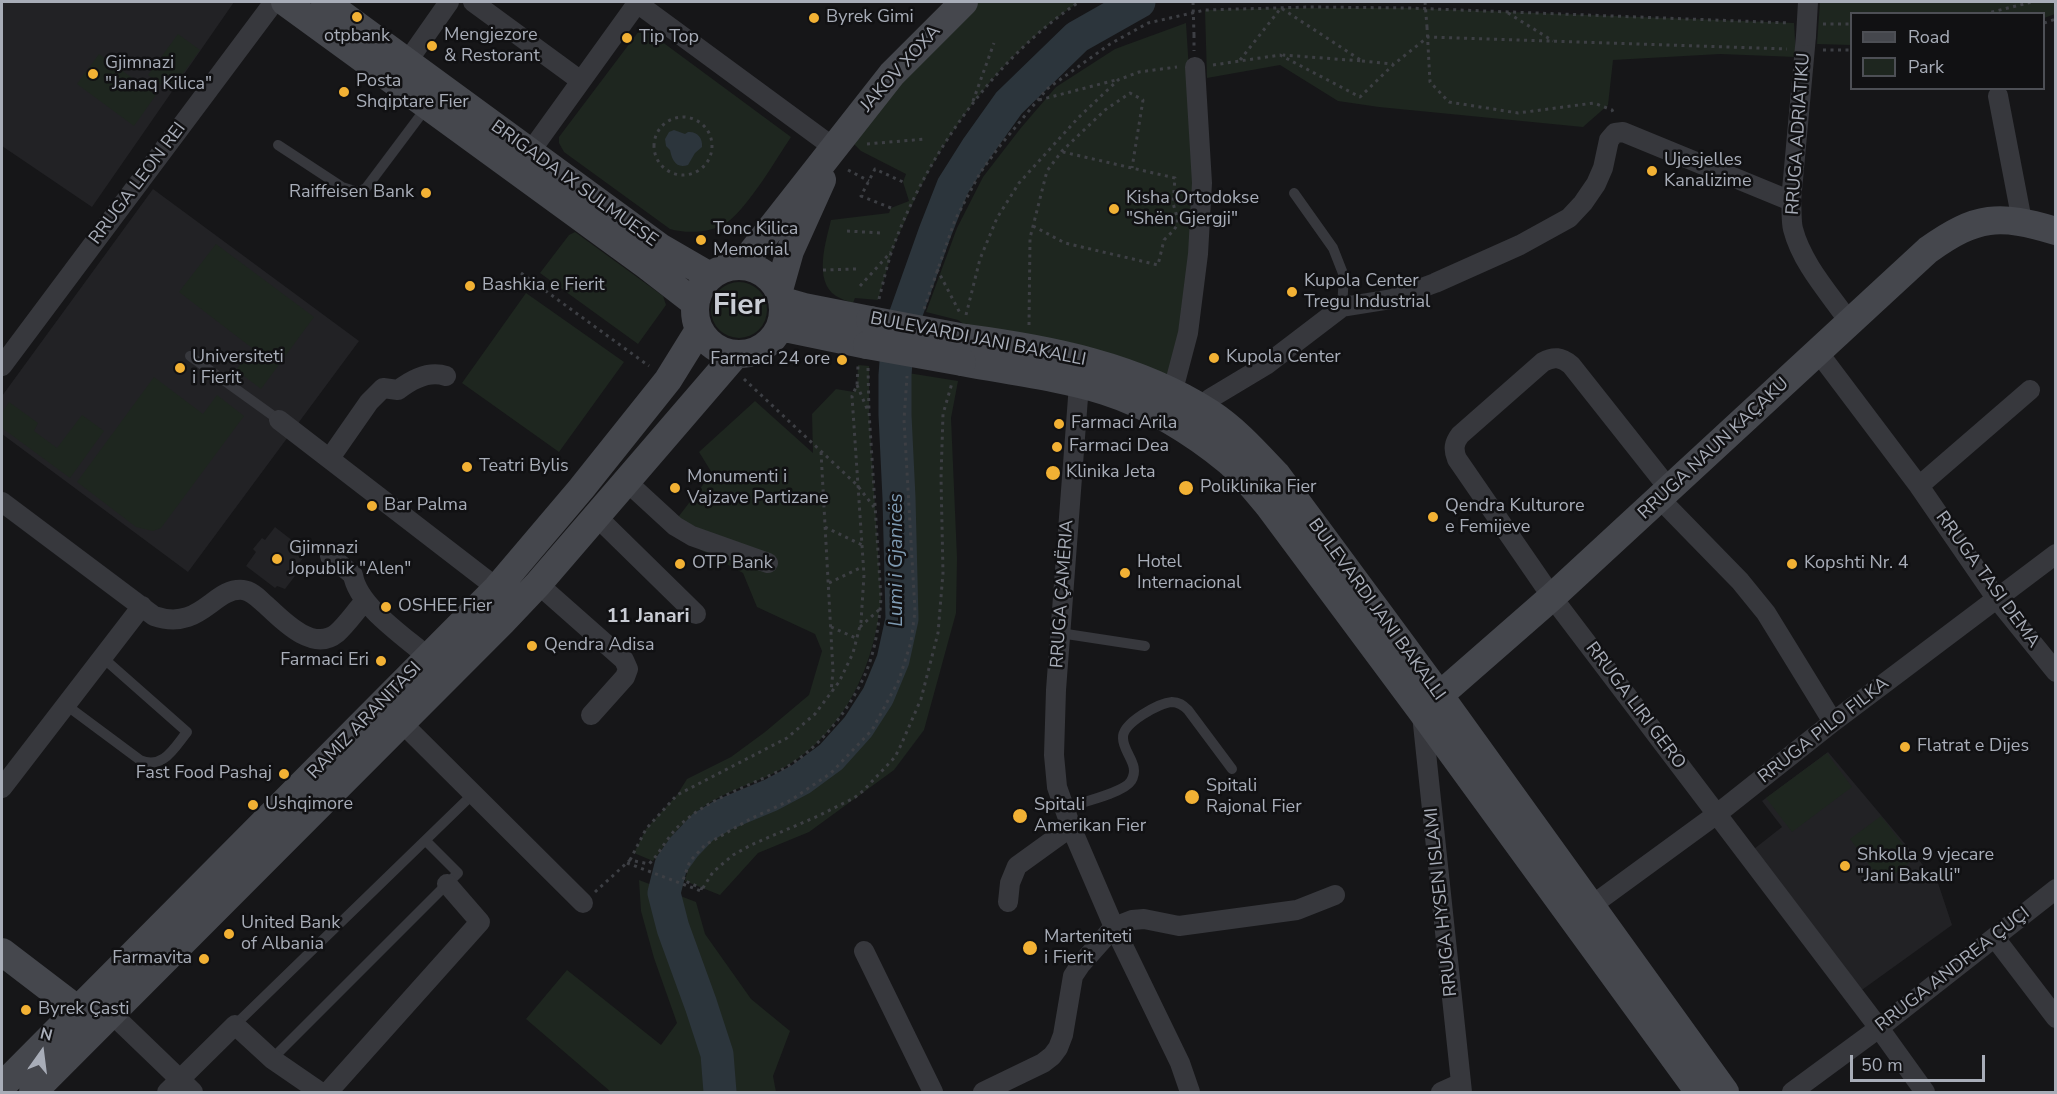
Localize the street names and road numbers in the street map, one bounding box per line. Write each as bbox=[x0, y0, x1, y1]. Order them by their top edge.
street label: JAKOV XOXA bbox=[856, 21, 946, 117]
street label: RRUGA ADRIATIKU bbox=[1783, 52, 1815, 216]
street label: BRIGADA IX SULMUESE bbox=[486, 116, 662, 252]
street label: RRUGA LEON REI bbox=[85, 119, 191, 249]
street label: BULEVARDI JANI BAKALLI bbox=[868, 308, 1088, 372]
street label: RRUGA NAUN KAÇAKU bbox=[1634, 374, 1794, 524]
street label: RRUGA TASI DEMA bbox=[1930, 508, 2044, 652]
street label: BULEVARDI JANI BAKALLI bbox=[1303, 515, 1449, 705]
street label: RRUGA ÇAMËRIA bbox=[1047, 519, 1079, 669]
street label: RRUGA LIRI GERO bbox=[1580, 638, 1690, 774]
street label: RAMIZ ARANITASI bbox=[304, 658, 426, 784]
street label: RRUGA PILO FILKA bbox=[1754, 673, 1894, 789]
street label: RRUGA HYSEN ISLAMI bbox=[1421, 807, 1463, 997]
street label: RRUGA ANDREA ÇUÇI bbox=[1872, 903, 2034, 1037]

